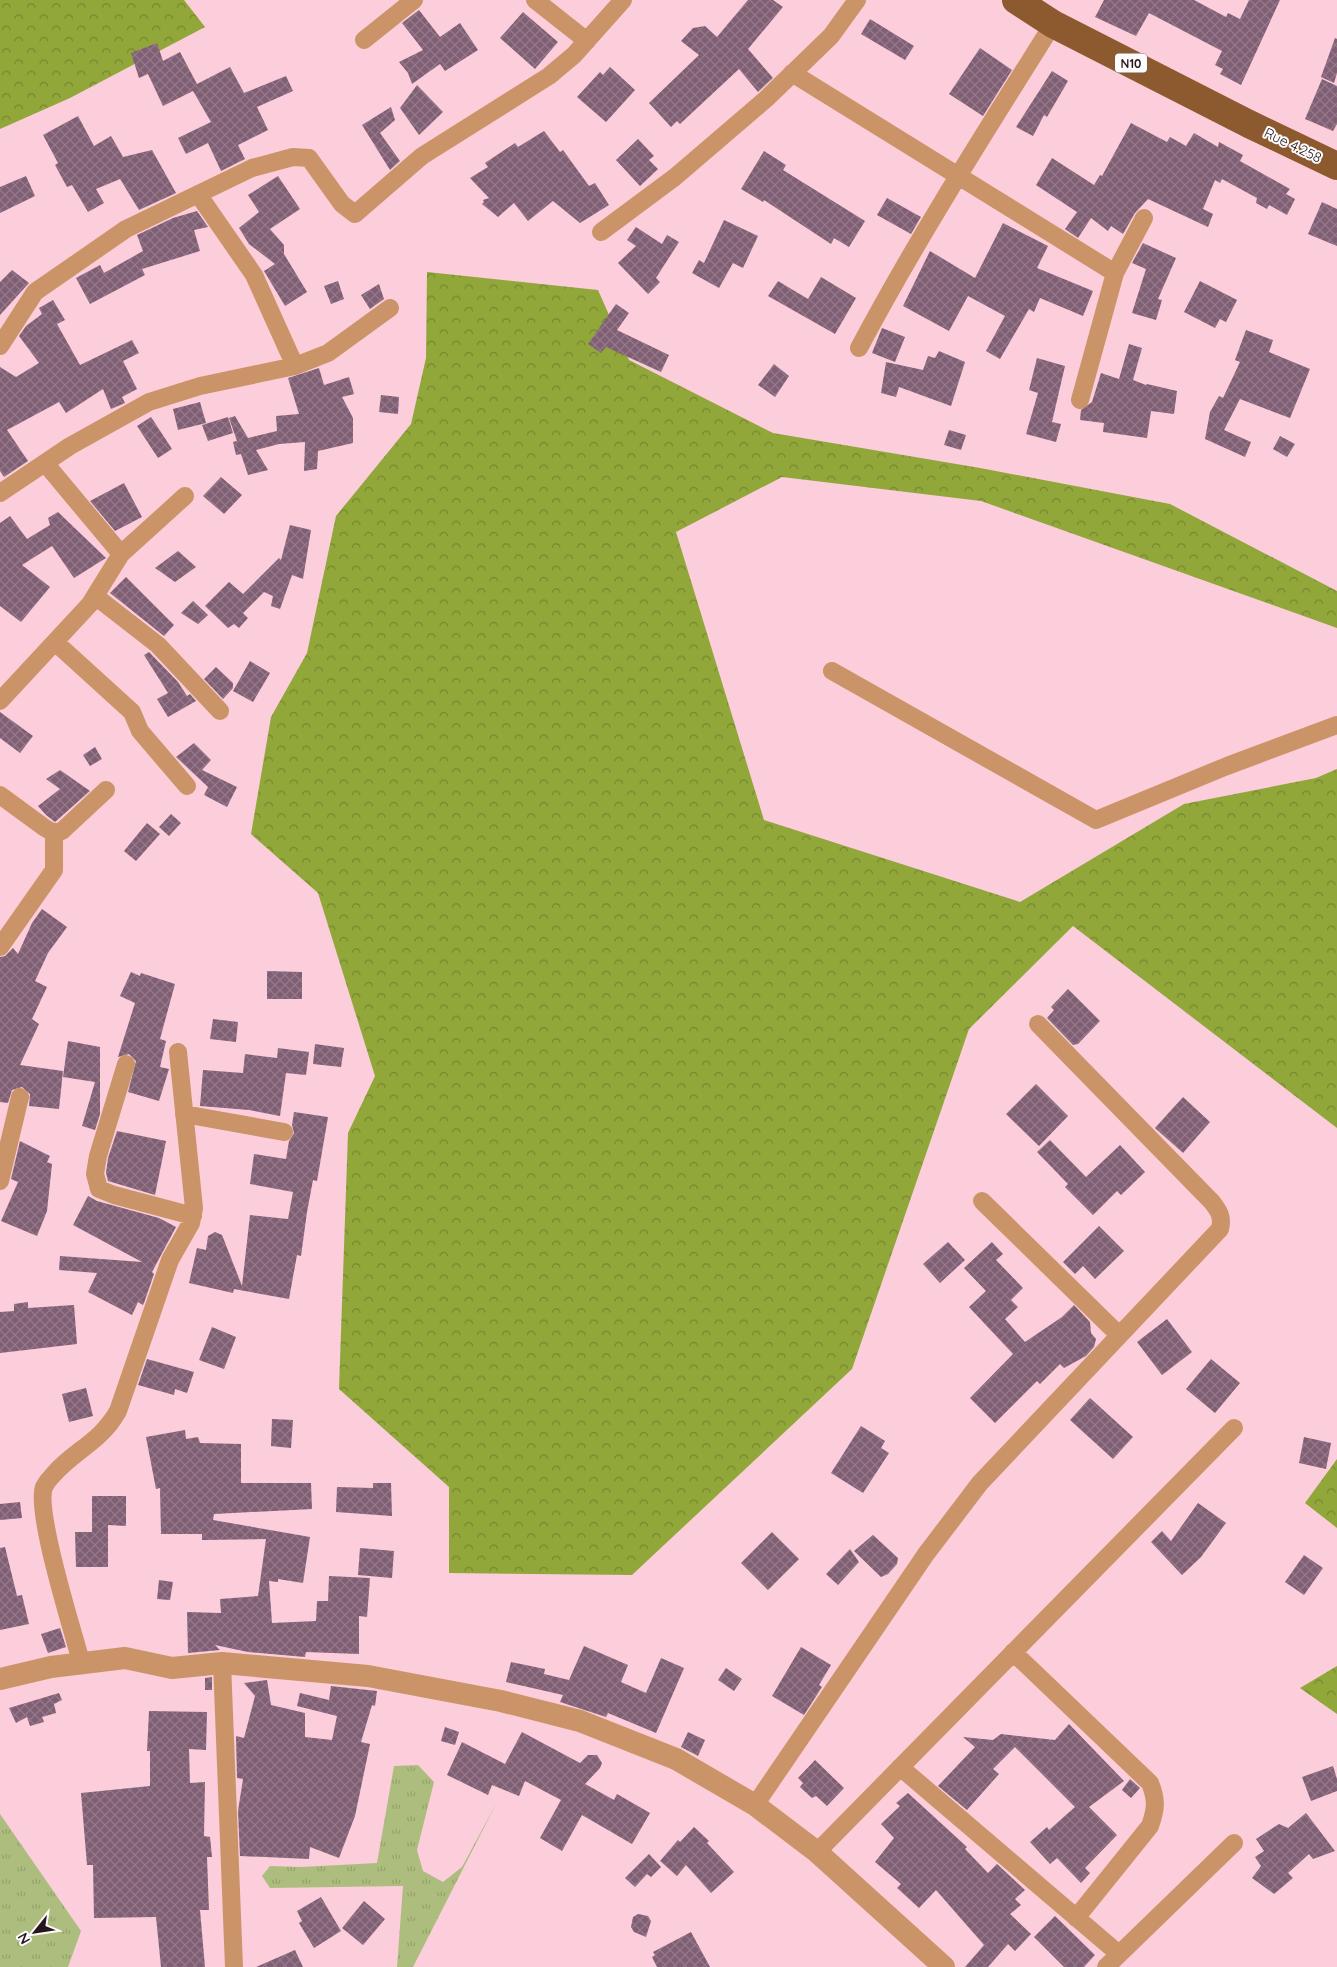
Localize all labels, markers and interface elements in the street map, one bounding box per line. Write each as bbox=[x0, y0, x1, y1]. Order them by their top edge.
road number: N10 bbox=[1115, 54, 1147, 72]
street label: Rue 4.258 bbox=[1261, 123, 1325, 167]
north arrow bbox=[10, 1907, 60, 1957]
text: N bbox=[13, 1930, 34, 1947]

